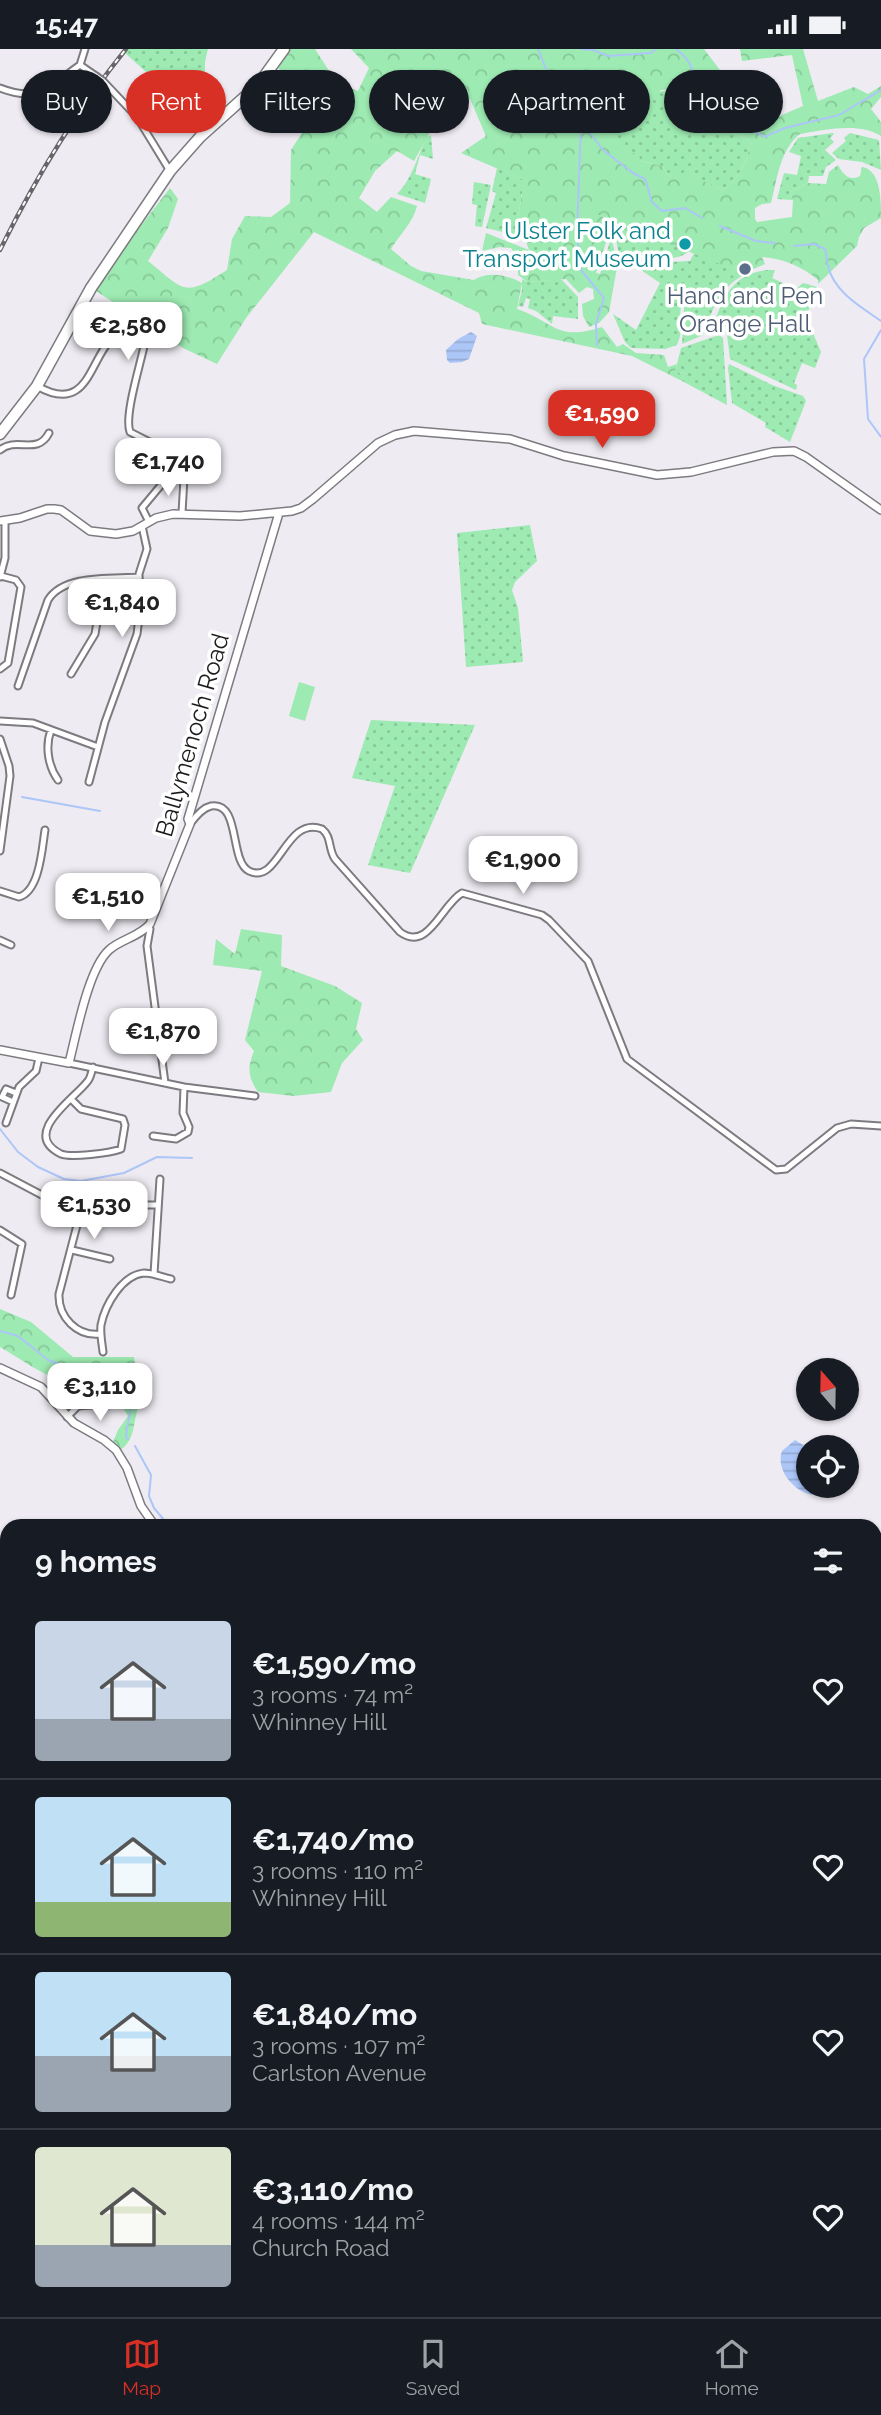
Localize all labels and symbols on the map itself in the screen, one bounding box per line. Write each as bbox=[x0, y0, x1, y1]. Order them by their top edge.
place label: Ulster Folk and Transport Museum bbox=[463, 216, 671, 273]
marker: Ulster Folk and Transport Museum bbox=[677, 236, 693, 252]
marker: Hand and Pen Orange Hall bbox=[737, 261, 753, 277]
place label: Hand and Pen Orange Hall bbox=[667, 281, 823, 338]
pin: €2,580 bbox=[71, 303, 185, 362]
pin: €1,590 bbox=[545, 391, 659, 450]
pin: €1,740 bbox=[111, 439, 225, 498]
pin: €1,840 bbox=[65, 579, 179, 639]
street label: Ballymenoch Road bbox=[149, 630, 235, 840]
pin: €1,900 bbox=[466, 837, 580, 896]
pin: €1,510 bbox=[51, 873, 165, 933]
pin: €1,870 bbox=[106, 1009, 220, 1068]
pin: €1,530 bbox=[37, 1181, 151, 1241]
north arrow bbox=[796, 1358, 859, 1421]
pin: €3,110 bbox=[43, 1363, 157, 1423]

